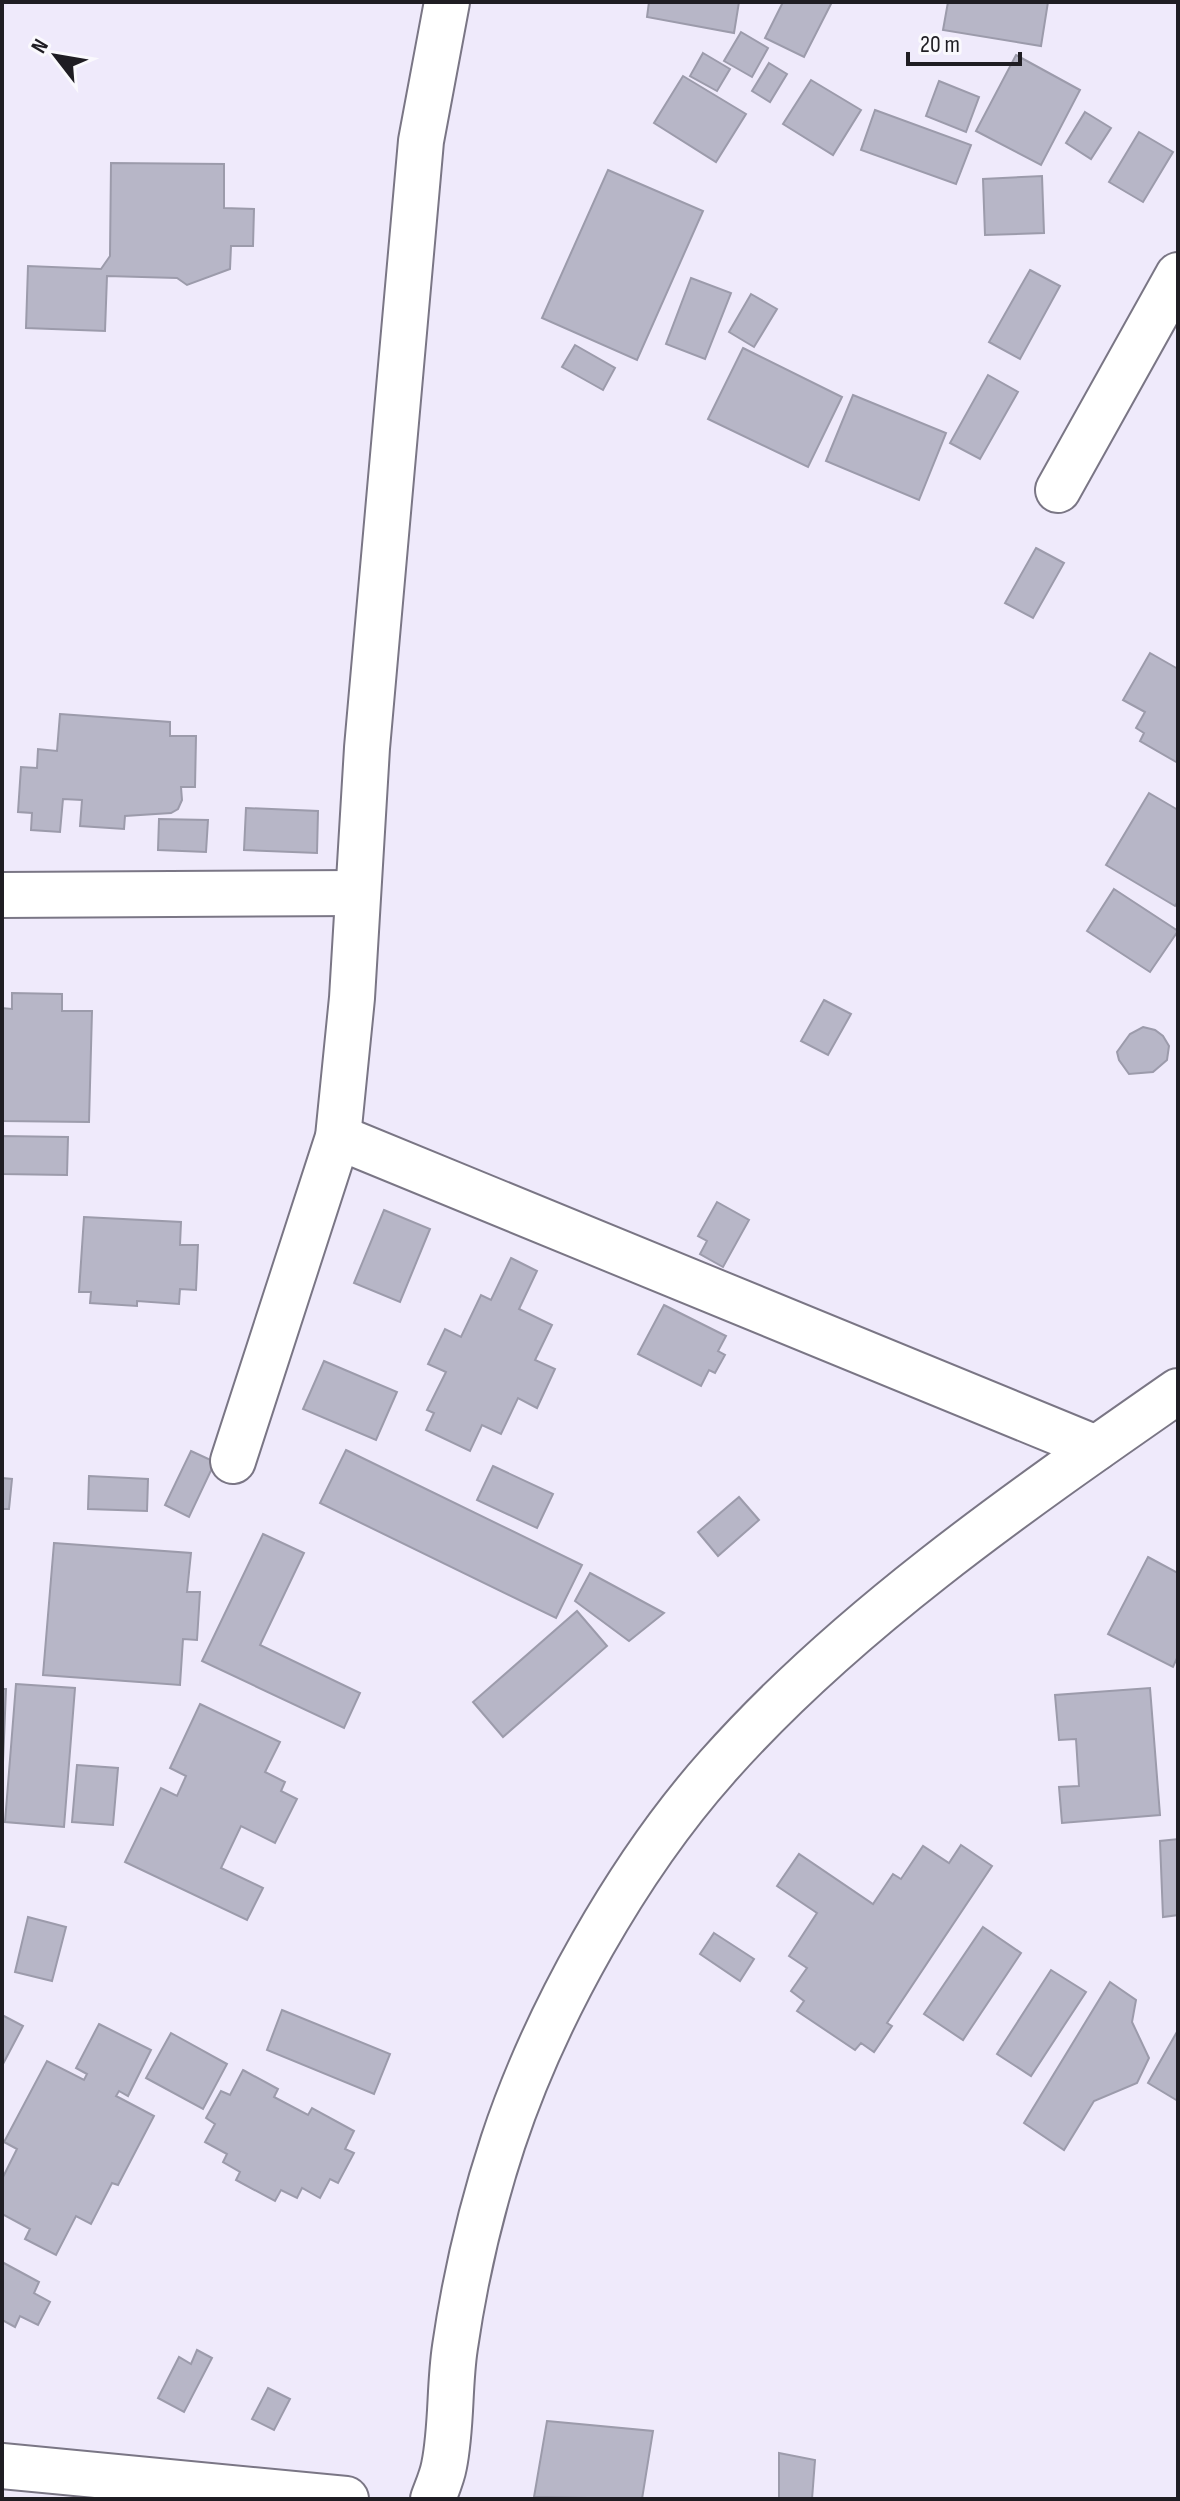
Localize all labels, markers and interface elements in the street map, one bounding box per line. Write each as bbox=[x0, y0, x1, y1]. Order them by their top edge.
north arrow bbox=[16, 16, 96, 96]
scale bar bbox=[908, 16, 1020, 66]
text: 20 m bbox=[920, 30, 960, 59]
text: N bbox=[26, 34, 55, 58]

